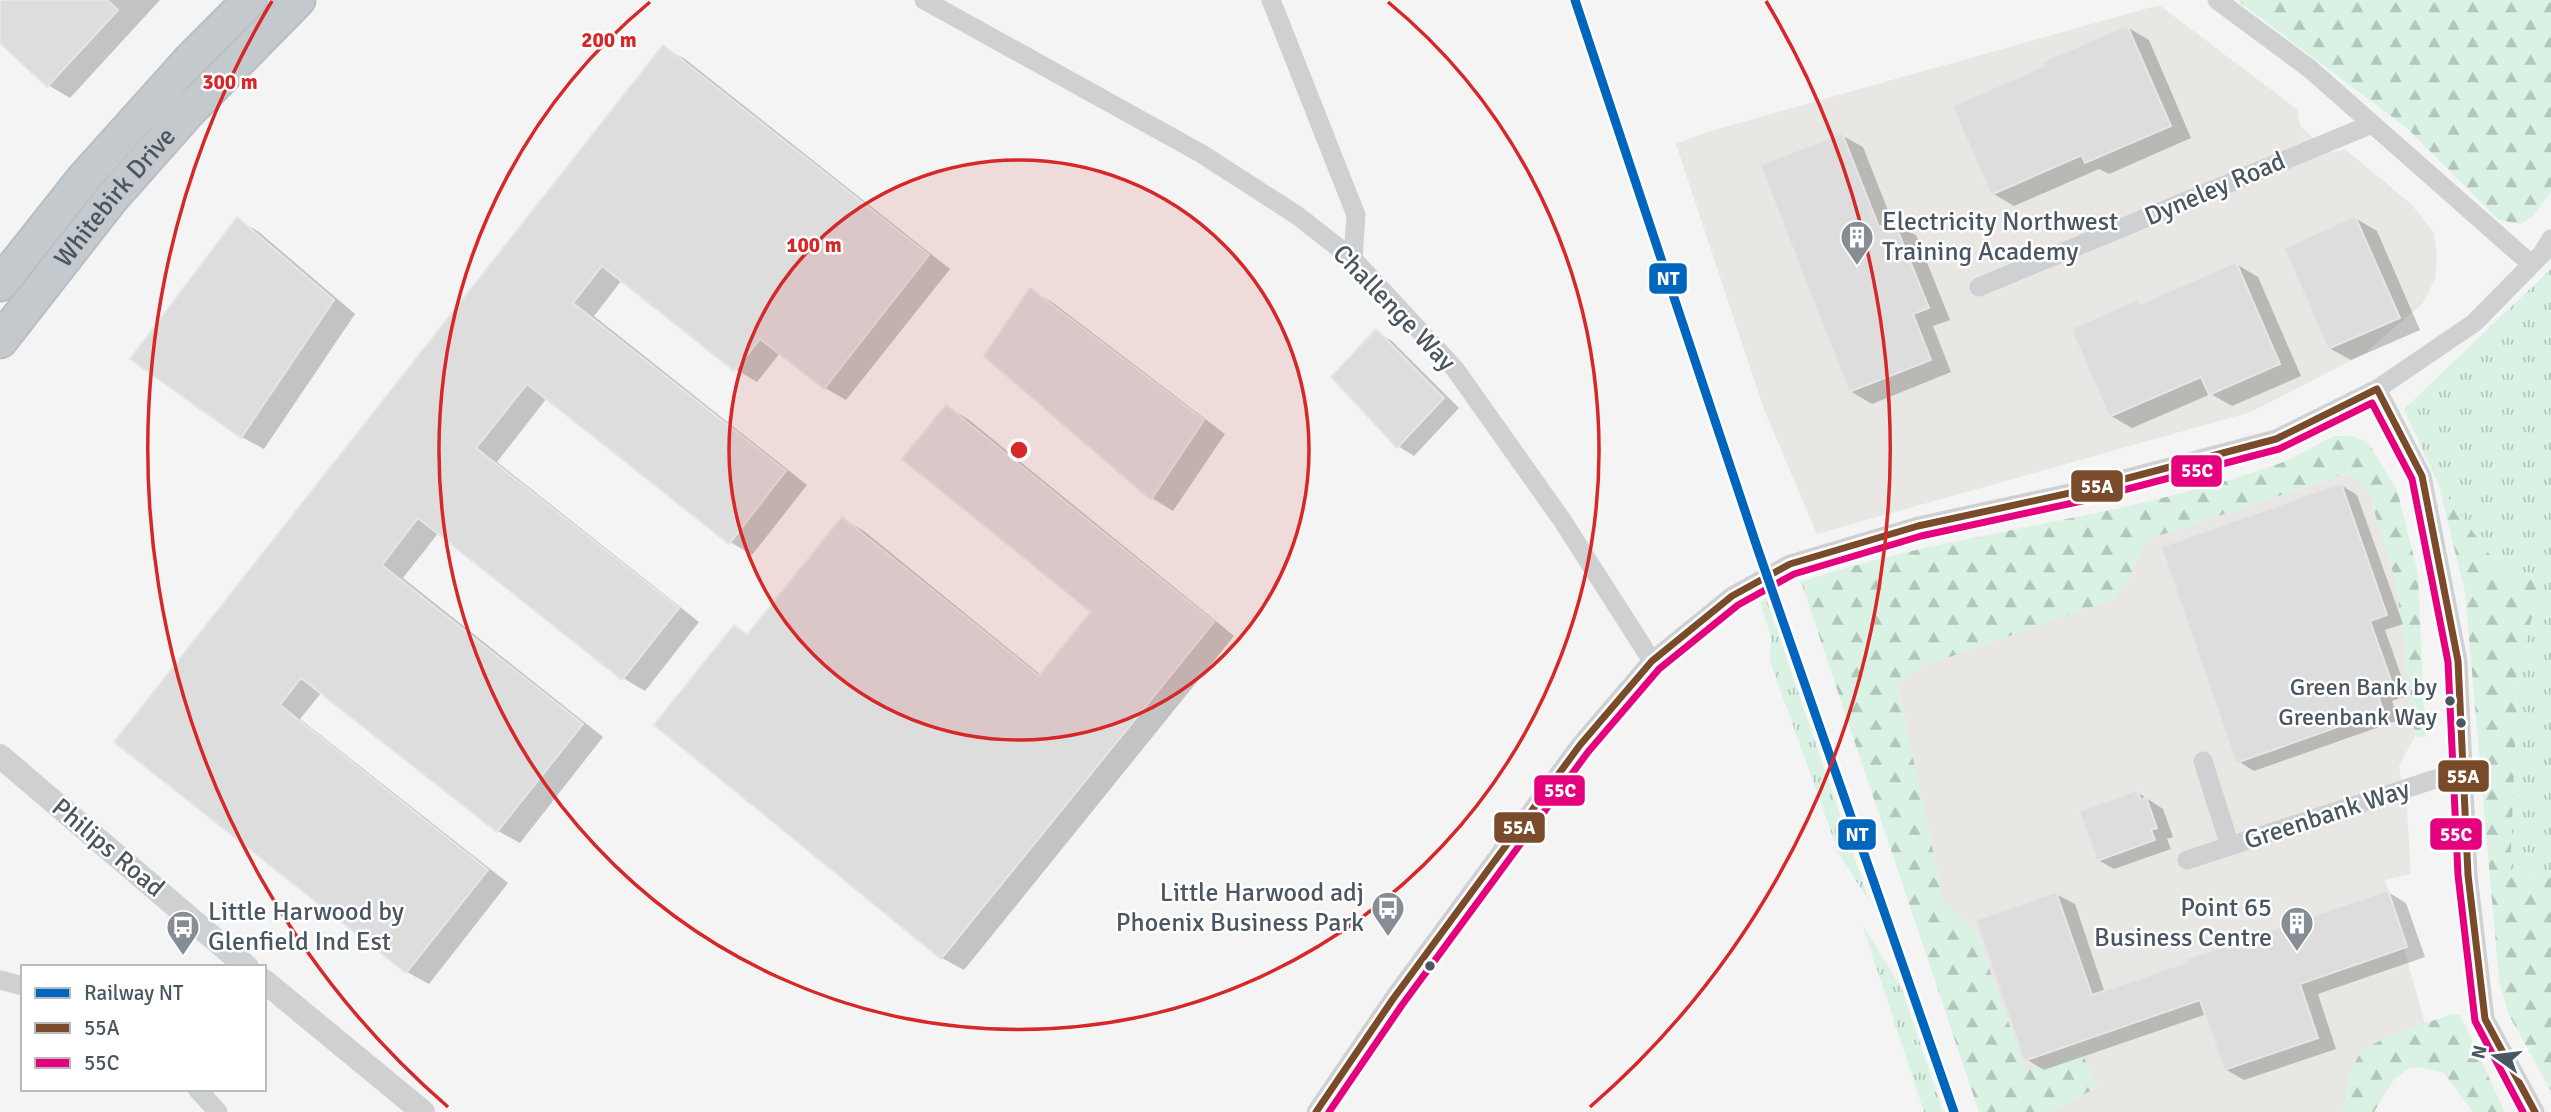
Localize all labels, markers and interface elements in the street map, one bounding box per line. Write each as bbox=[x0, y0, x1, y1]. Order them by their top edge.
text: 200 m bbox=[581, 27, 637, 53]
text: 300 m bbox=[202, 69, 258, 95]
street label: Whitebirk Drive bbox=[48, 121, 183, 274]
street label: Dyneley Road bbox=[2140, 145, 2290, 233]
place label: Electricity Northwest Training Academy bbox=[1882, 206, 2118, 268]
building icon: Electricity Northwest Training Academy bbox=[1838, 218, 1876, 267]
text: 100 m bbox=[786, 232, 842, 258]
street label: Challenge Way bbox=[1326, 238, 1462, 378]
line badge: NT bbox=[1648, 262, 1688, 295]
text: NT bbox=[1657, 267, 1680, 291]
centre of rings bbox=[1007, 438, 1031, 462]
line badge: 55C bbox=[2170, 454, 2223, 488]
text: 55C bbox=[2181, 459, 2213, 483]
line badge: 55A bbox=[2070, 469, 2124, 503]
text: 55A bbox=[2081, 475, 2113, 499]
place label: Green Bank by Greenbank Way bbox=[2278, 672, 2437, 732]
marker: Green Bank by Greenbank Way bbox=[2443, 694, 2457, 708]
unlabelled marker bbox=[2454, 716, 2468, 730]
line badge: 55A bbox=[2437, 759, 2490, 793]
text: 55A bbox=[2447, 765, 2479, 789]
street label: Greenbank Way bbox=[2240, 773, 2414, 857]
line badge: 55C bbox=[1533, 774, 1586, 807]
text: 55C bbox=[1544, 779, 1576, 803]
street label: Philips Road bbox=[45, 792, 171, 904]
line badge: 55A bbox=[1493, 811, 1546, 844]
text: 55A bbox=[1503, 816, 1535, 840]
line badge: 55C bbox=[2429, 817, 2483, 851]
line badge: NT bbox=[1837, 818, 1877, 851]
text: NT bbox=[1846, 823, 1869, 847]
text: 55C bbox=[2440, 823, 2472, 847]
place label: Little Harwood adj Phoenix Business Park bbox=[1116, 877, 1364, 939]
bus stop icon: Little Harwood adj Phoenix Business Park bbox=[1369, 889, 1407, 938]
place label: Point 65 Business Centre bbox=[2094, 892, 2272, 954]
place label: Little Harwood by Glenfield Ind Est bbox=[208, 896, 404, 958]
building icon: Point 65 Business Centre bbox=[2278, 904, 2316, 953]
bus stop icon: Little Harwood by Glenfield Ind Est bbox=[164, 908, 202, 957]
unlabelled marker bbox=[1423, 959, 1437, 973]
legend bbox=[21, 965, 266, 1091]
text: Railway NT bbox=[84, 980, 184, 1006]
text: 55A bbox=[84, 1015, 120, 1041]
north arrow bbox=[2460, 1021, 2530, 1091]
text: N bbox=[2466, 1043, 2493, 1061]
text: 55C bbox=[84, 1050, 119, 1076]

